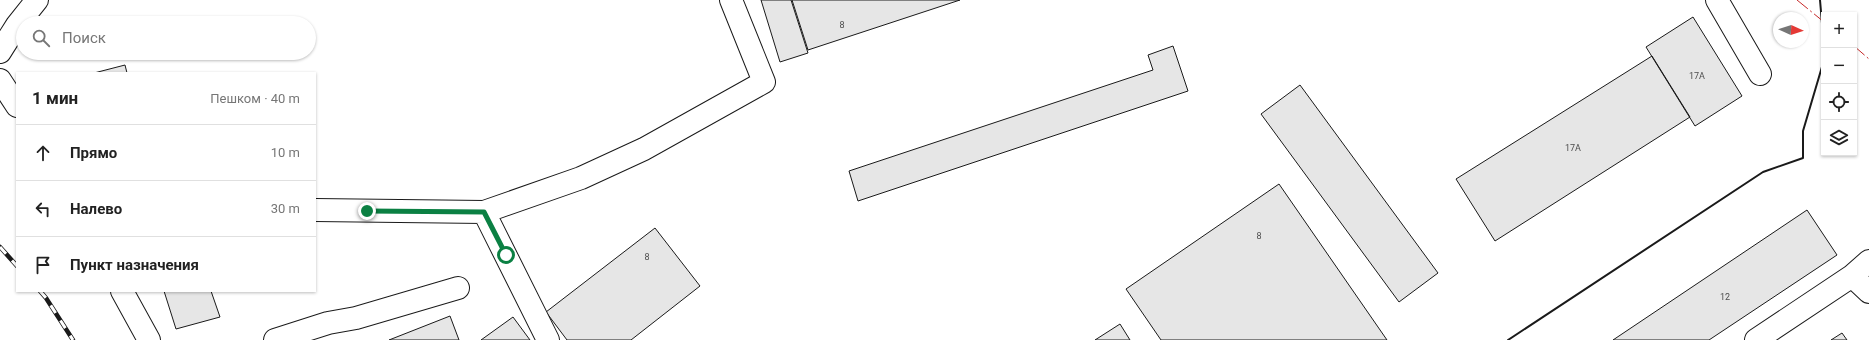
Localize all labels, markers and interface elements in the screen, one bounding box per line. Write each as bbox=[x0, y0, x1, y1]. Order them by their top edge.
north arrow bbox=[1773, 12, 1809, 48]
map controls bbox=[1821, 12, 1857, 156]
button: + bbox=[1821, 12, 1857, 48]
search box bbox=[16, 16, 316, 60]
house number: 8 bbox=[839, 20, 845, 30]
icon: search bbox=[30, 27, 52, 49]
text: Поиск bbox=[62, 29, 106, 47]
button: − bbox=[1821, 48, 1857, 84]
house number: 17А bbox=[1689, 71, 1705, 81]
button: locate bbox=[1821, 84, 1857, 120]
text: 1 мин bbox=[32, 88, 78, 108]
text: Пешком · 40 m bbox=[210, 91, 300, 106]
button: layers bbox=[1821, 120, 1857, 156]
icon: ahead bbox=[32, 142, 54, 164]
house number: 17А bbox=[1565, 143, 1581, 153]
text: Прямо bbox=[70, 144, 117, 162]
text: 10 m bbox=[271, 145, 300, 160]
icon: left bbox=[32, 198, 54, 220]
text: Налево bbox=[70, 200, 122, 218]
text: 30 m bbox=[271, 201, 300, 216]
route end bbox=[358, 202, 376, 220]
house number: 8 bbox=[1256, 231, 1262, 241]
route start bbox=[497, 246, 515, 264]
house number: 8 bbox=[644, 252, 650, 262]
icon: arrive bbox=[32, 254, 54, 276]
text: Пункт назначения bbox=[70, 256, 199, 274]
house number: 12 bbox=[1720, 292, 1730, 302]

